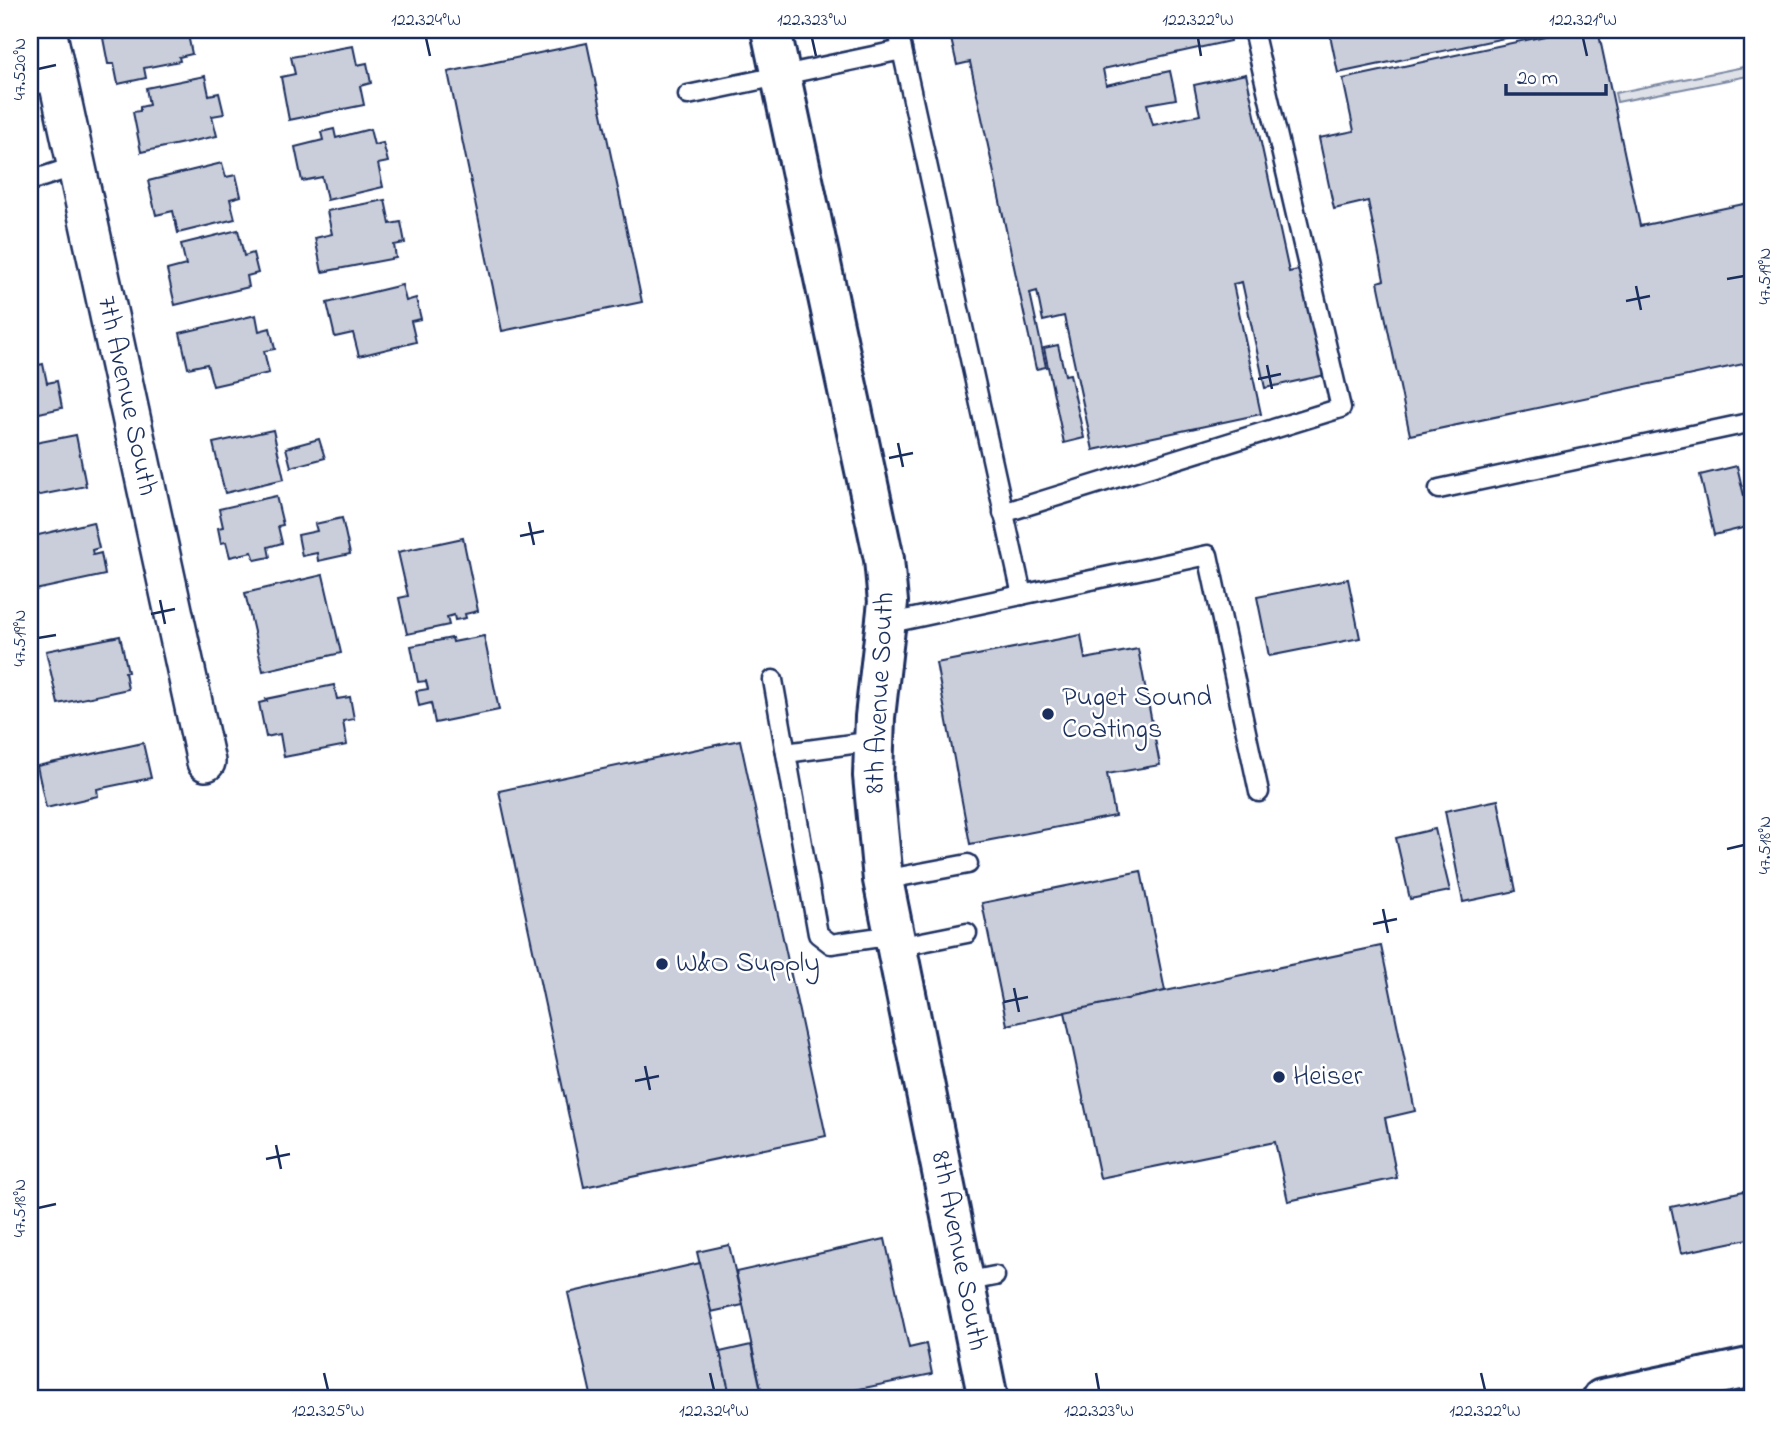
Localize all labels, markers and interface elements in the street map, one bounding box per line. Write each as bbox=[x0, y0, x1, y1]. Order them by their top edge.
text: 122.324°W bbox=[391, 8, 461, 34]
text: 122.323°W bbox=[777, 8, 847, 34]
text: 122.322°W bbox=[1162, 8, 1234, 34]
text: 122.321°W bbox=[1549, 8, 1617, 34]
text: 47.520°N bbox=[8, 38, 34, 100]
scale bar bbox=[1506, 52, 1606, 96]
text: 20 m bbox=[1517, 64, 1558, 94]
text: 47.519°N bbox=[1753, 248, 1779, 304]
street label: 7th Avenue South bbox=[85, 292, 167, 500]
street label: 8th Avenue South bbox=[855, 591, 907, 795]
text: 47.519°N bbox=[8, 610, 34, 666]
place label: Puget Sound Coatings bbox=[1062, 678, 1212, 751]
marker: Puget Sound Coatings bbox=[1040, 706, 1056, 722]
text: 47.518°N bbox=[1753, 816, 1779, 874]
place label: W&O Supply bbox=[676, 944, 820, 985]
marker: W&O Supply bbox=[654, 956, 670, 972]
place label: Heiser bbox=[1293, 1057, 1363, 1098]
marker: Heiser bbox=[1271, 1069, 1287, 1085]
street label: 8th Avenue South bbox=[919, 1148, 997, 1354]
text: 47.518°N bbox=[8, 1179, 34, 1237]
text: 122.325°W bbox=[292, 1399, 364, 1425]
text: 122.324°W bbox=[679, 1399, 749, 1425]
text: 122.323°W bbox=[1064, 1399, 1134, 1425]
text: 122.322°W bbox=[1449, 1399, 1521, 1425]

